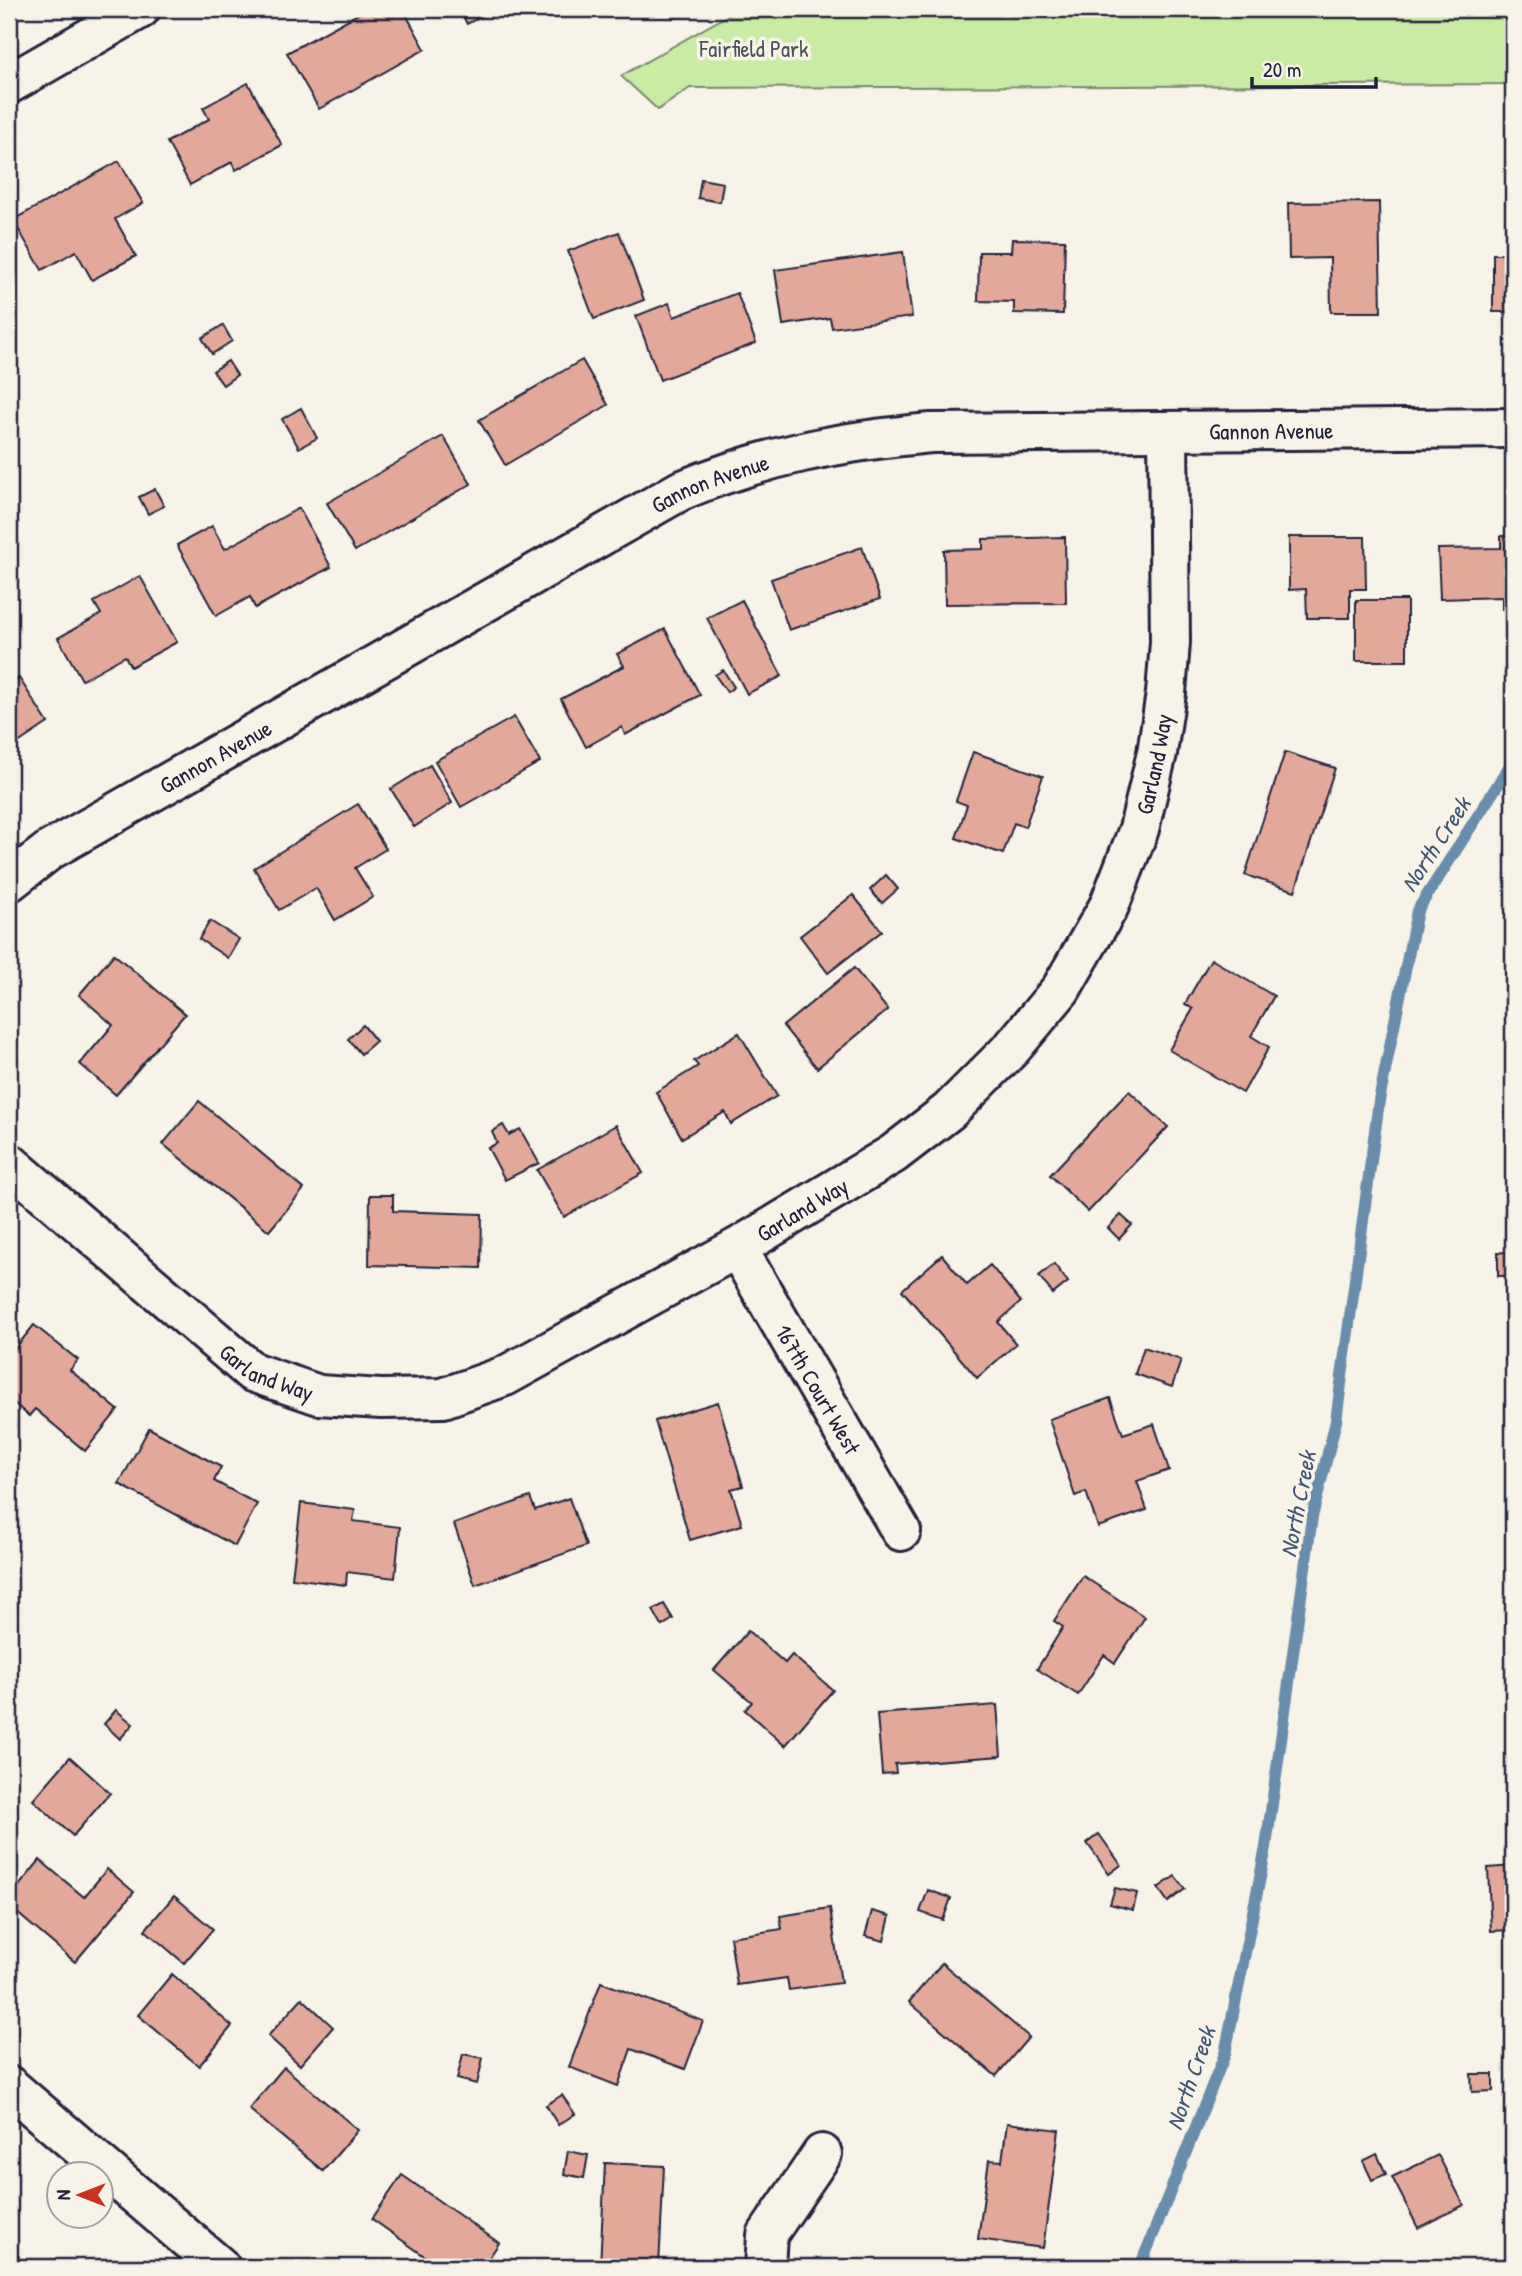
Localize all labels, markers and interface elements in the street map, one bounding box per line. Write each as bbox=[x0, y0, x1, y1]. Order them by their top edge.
park label: Fairfield Park bbox=[699, 33, 809, 64]
scale bar bbox=[1252, 46, 1377, 90]
text: 20 m bbox=[1263, 55, 1301, 84]
street label: Gannon Avenue bbox=[1209, 414, 1333, 446]
street label: Gannon Avenue bbox=[645, 446, 772, 520]
street label: Garland Way bbox=[1128, 711, 1178, 817]
street label: Gannon Avenue bbox=[153, 712, 277, 800]
water label: North Creek bbox=[1392, 789, 1479, 898]
street label: Garland Way bbox=[750, 1169, 854, 1248]
street label: 167th Court West bbox=[769, 1318, 869, 1461]
street label: Garland Way bbox=[214, 1336, 318, 1408]
water label: North Creek bbox=[1271, 1446, 1323, 1560]
water label: North Creek bbox=[1157, 2020, 1223, 2134]
north arrow bbox=[46, 2160, 116, 2230]
text: N bbox=[50, 2190, 76, 2200]

